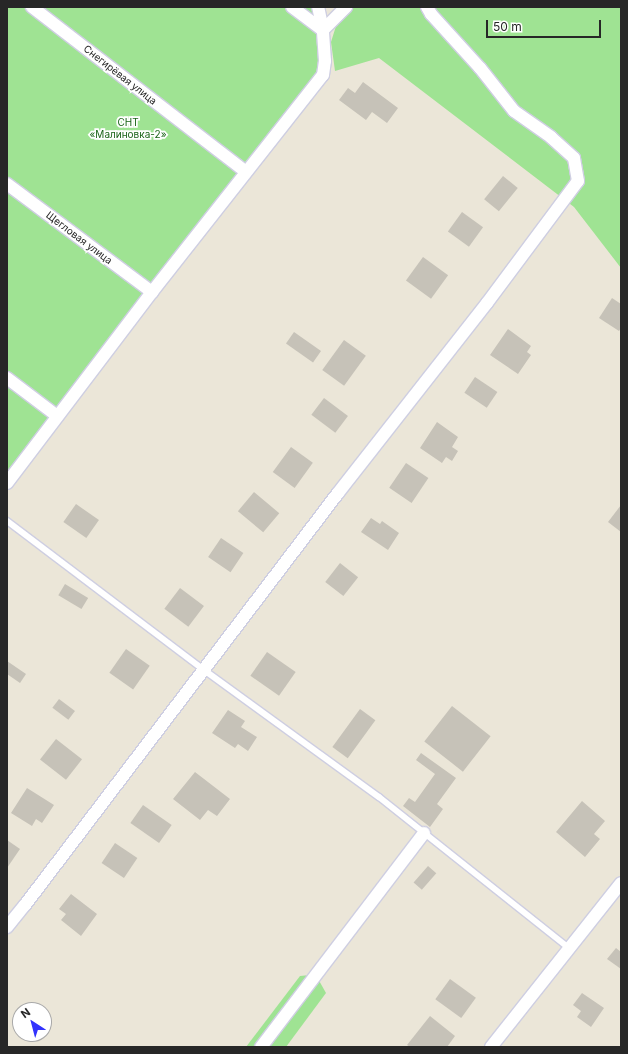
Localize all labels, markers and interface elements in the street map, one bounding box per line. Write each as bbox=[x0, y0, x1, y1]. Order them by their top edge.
scale bar bbox=[488, 12, 603, 38]
text: 50 m bbox=[493, 19, 522, 34]
street label: Снегирёвая улица bbox=[81, 43, 159, 107]
park label: СНТ «Малиновка-2» bbox=[90, 116, 166, 140]
street label: Щегловая улица bbox=[44, 209, 114, 267]
north arrow bbox=[12, 1002, 52, 1042]
text: N bbox=[18, 1005, 33, 1021]

